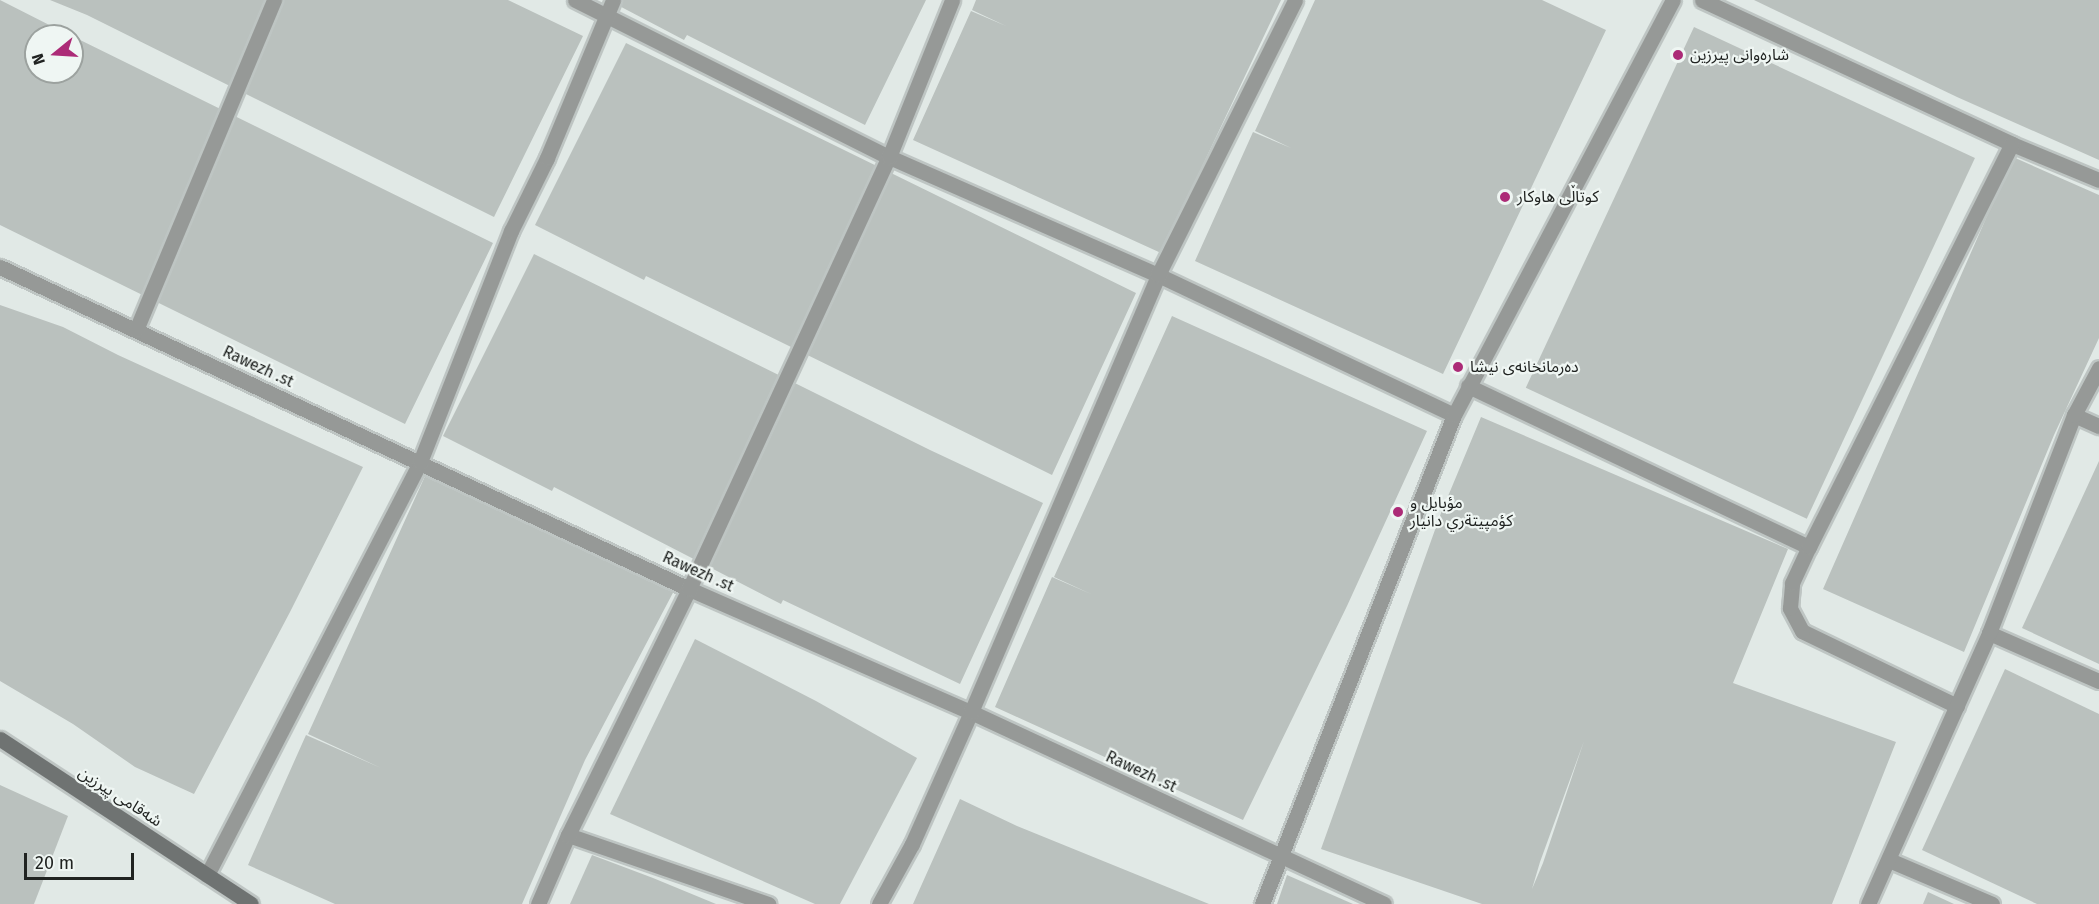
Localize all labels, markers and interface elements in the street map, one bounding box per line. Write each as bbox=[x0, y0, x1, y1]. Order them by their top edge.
north arrow bbox=[24, 24, 84, 84]
place label: شارەوانی پیرزین bbox=[1690, 45, 1789, 65]
marker: شارەوانی پیرزین bbox=[1671, 48, 1685, 62]
text: N bbox=[28, 51, 49, 67]
place label: کوتاڵی هاوکار bbox=[1517, 187, 1599, 207]
marker: کوتاڵی هاوکار bbox=[1498, 190, 1512, 204]
street label: Rawezh .st bbox=[220, 342, 296, 392]
place label: دەرمانخانەی نیشا bbox=[1470, 357, 1579, 377]
marker: دەرمانخانەی نیشا bbox=[1451, 360, 1465, 374]
place label: مؤبايل و كؤمپيتةري دانيار bbox=[1410, 493, 1513, 531]
marker: مؤبايل و كؤمپيتةري دانيار bbox=[1391, 505, 1405, 519]
street label: Rawezh .st bbox=[659, 548, 737, 596]
street label: Rawezh .st bbox=[1103, 747, 1179, 797]
street label: شەقامی پیرزین bbox=[75, 763, 165, 831]
scale bar bbox=[27, 841, 136, 879]
text: 20 m bbox=[35, 852, 74, 874]

